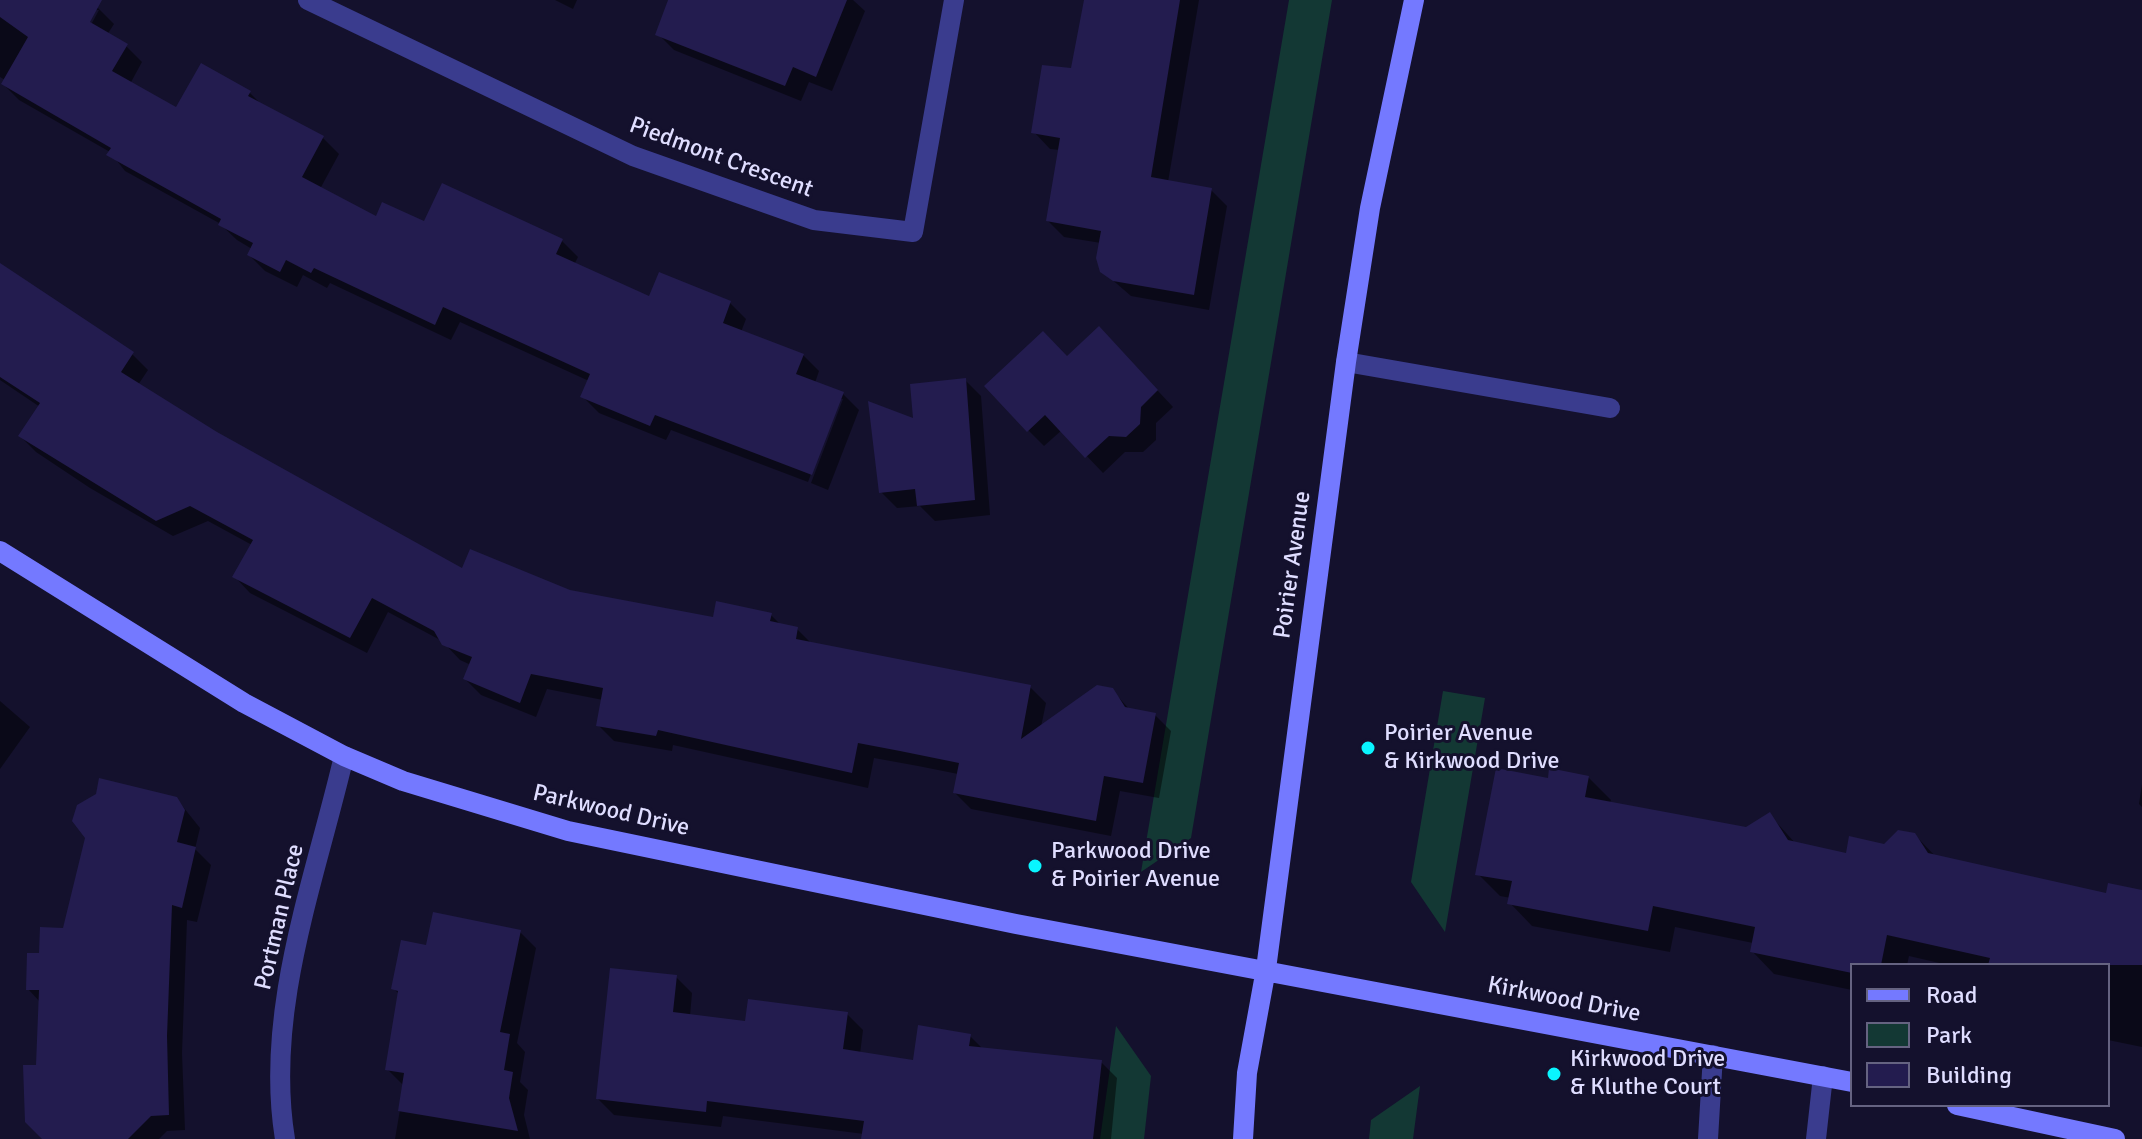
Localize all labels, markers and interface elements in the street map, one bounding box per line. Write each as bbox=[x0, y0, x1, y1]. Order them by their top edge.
street label: Piedmont Crescent bbox=[625, 111, 817, 205]
street label: Poirier Avenue bbox=[1268, 489, 1318, 641]
place label: Poirier Avenue & Kirkwood Drive bbox=[1384, 720, 1560, 776]
marker: Poirier Avenue & Kirkwood Drive bbox=[1359, 739, 1377, 757]
street label: Parkwood Drive bbox=[530, 779, 692, 843]
place label: Parkwood Drive & Poirier Avenue bbox=[1051, 838, 1220, 894]
street label: Portman Place bbox=[249, 841, 311, 993]
marker: Parkwood Drive & Poirier Avenue bbox=[1026, 857, 1044, 875]
legend bbox=[1850, 963, 2110, 1107]
street label: Kirkwood Drive bbox=[1485, 971, 1643, 1029]
text: Road bbox=[1926, 980, 1977, 1010]
text: Park bbox=[1926, 1020, 1972, 1050]
place label: Kirkwood Drive & Kluthe Court bbox=[1570, 1046, 1725, 1102]
text: Building bbox=[1926, 1060, 2012, 1090]
marker: Kirkwood Drive & Kluthe Court bbox=[1545, 1065, 1563, 1083]

